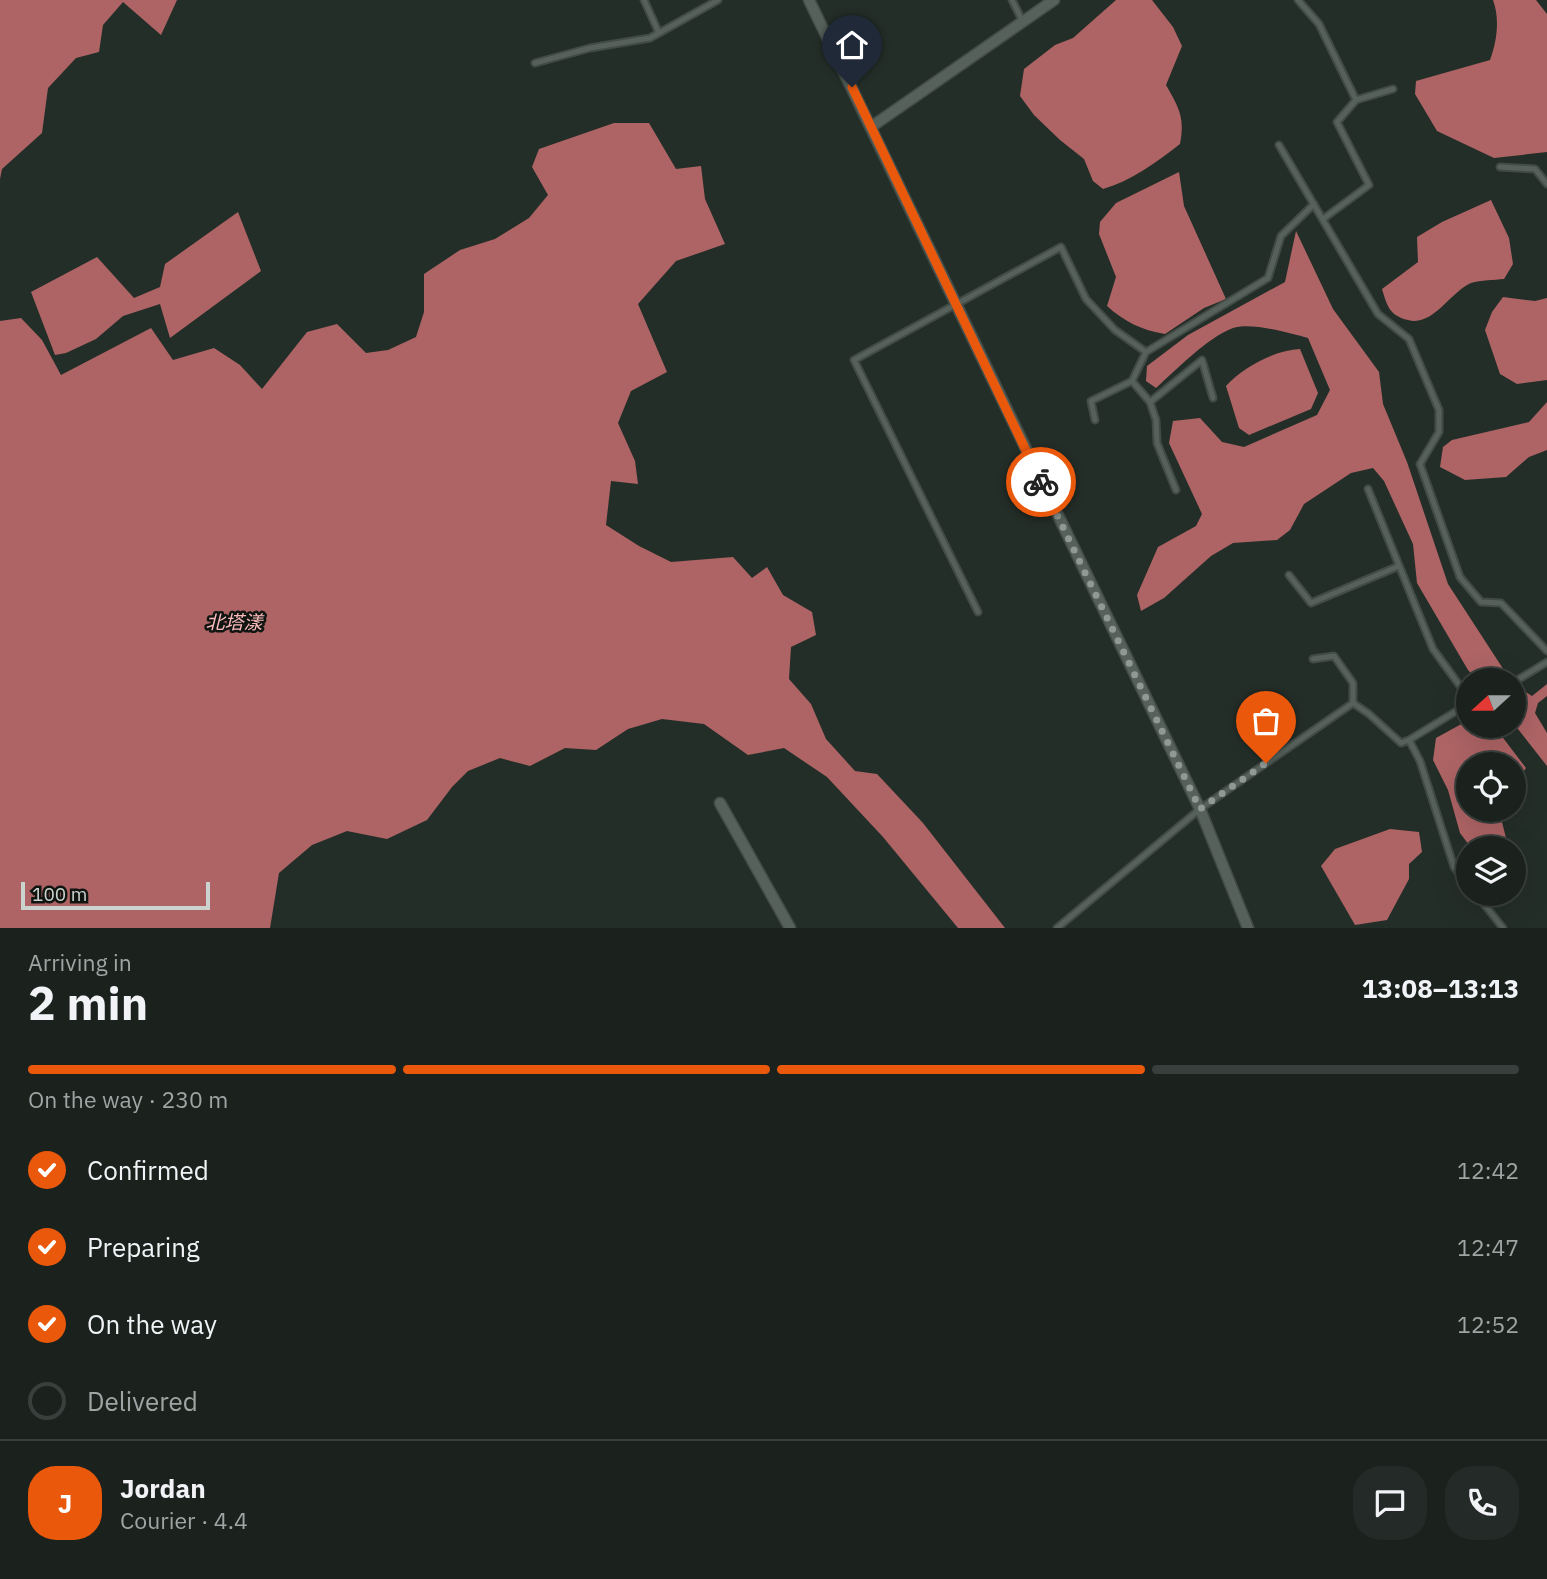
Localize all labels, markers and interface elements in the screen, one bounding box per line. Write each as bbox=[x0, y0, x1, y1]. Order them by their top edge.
pin bbox=[822, 15, 882, 87]
icon: home bbox=[833, 26, 871, 64]
courier bbox=[1006, 447, 1076, 517]
icon: bike bbox=[1022, 463, 1060, 501]
water label: 北塔漾 bbox=[205, 610, 265, 634]
north arrow bbox=[1456, 668, 1526, 738]
map controls bbox=[1456, 668, 1526, 906]
pin bbox=[1236, 691, 1296, 763]
icon: bag bbox=[1247, 702, 1285, 740]
button: locate bbox=[1456, 752, 1526, 822]
button: layers bbox=[1456, 836, 1526, 906]
scale bar bbox=[21, 879, 210, 911]
text: 100 m bbox=[32, 882, 87, 906]
text: Arriving in bbox=[28, 947, 132, 977]
text: 13:08–13:13 bbox=[1362, 971, 1519, 1005]
text: 2 min bbox=[28, 973, 148, 1033]
text: On the way · 230 m bbox=[28, 1084, 228, 1114]
icon: check bbox=[28, 1151, 66, 1189]
text: Confirmed bbox=[87, 1153, 209, 1187]
text: 12:42 bbox=[1457, 1155, 1519, 1185]
icon: check bbox=[28, 1228, 66, 1266]
text: Preparing bbox=[87, 1230, 200, 1264]
text: 12:47 bbox=[1457, 1232, 1519, 1262]
icon: check bbox=[28, 1305, 66, 1343]
text: On the way bbox=[87, 1307, 217, 1341]
text: 12:52 bbox=[1457, 1309, 1519, 1339]
text: Delivered bbox=[87, 1384, 198, 1418]
button: chat bbox=[1353, 1466, 1427, 1540]
button: phone bbox=[1445, 1466, 1519, 1540]
text: Jordan bbox=[120, 1471, 206, 1505]
text: J bbox=[58, 1486, 72, 1520]
text: Courier · 4.4 bbox=[120, 1505, 248, 1535]

